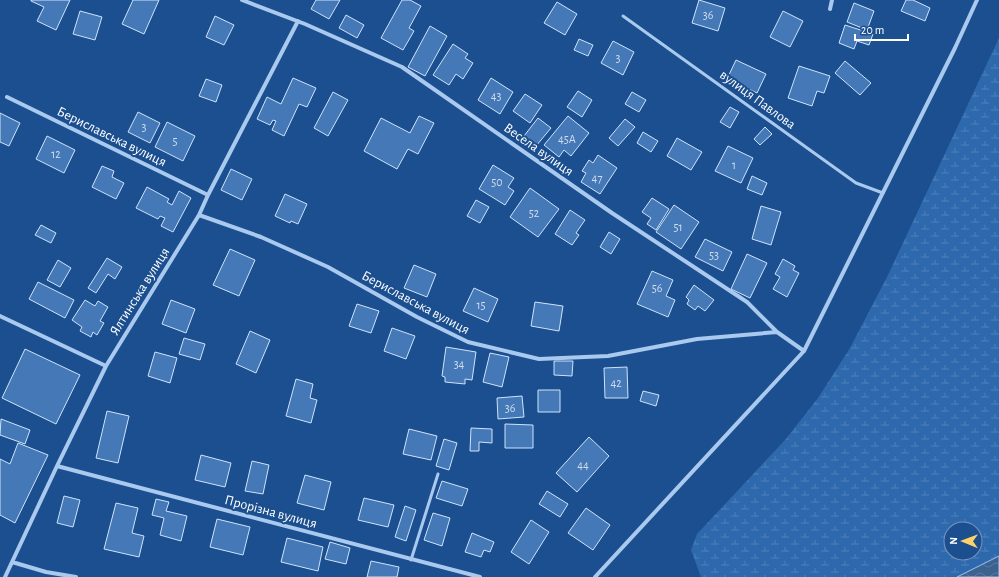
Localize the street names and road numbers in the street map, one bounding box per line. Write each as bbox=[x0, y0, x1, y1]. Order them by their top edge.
street label: вулиця Павлова bbox=[717, 68, 798, 132]
street label: Бериславська вулиця bbox=[55, 104, 168, 169]
street label: Весела вулиця bbox=[501, 121, 576, 179]
street label: Ялтинська вулиця bbox=[107, 245, 172, 338]
street label: Бериславська вулиця bbox=[359, 269, 472, 337]
street label: Прорізна вулиця bbox=[223, 493, 318, 531]

